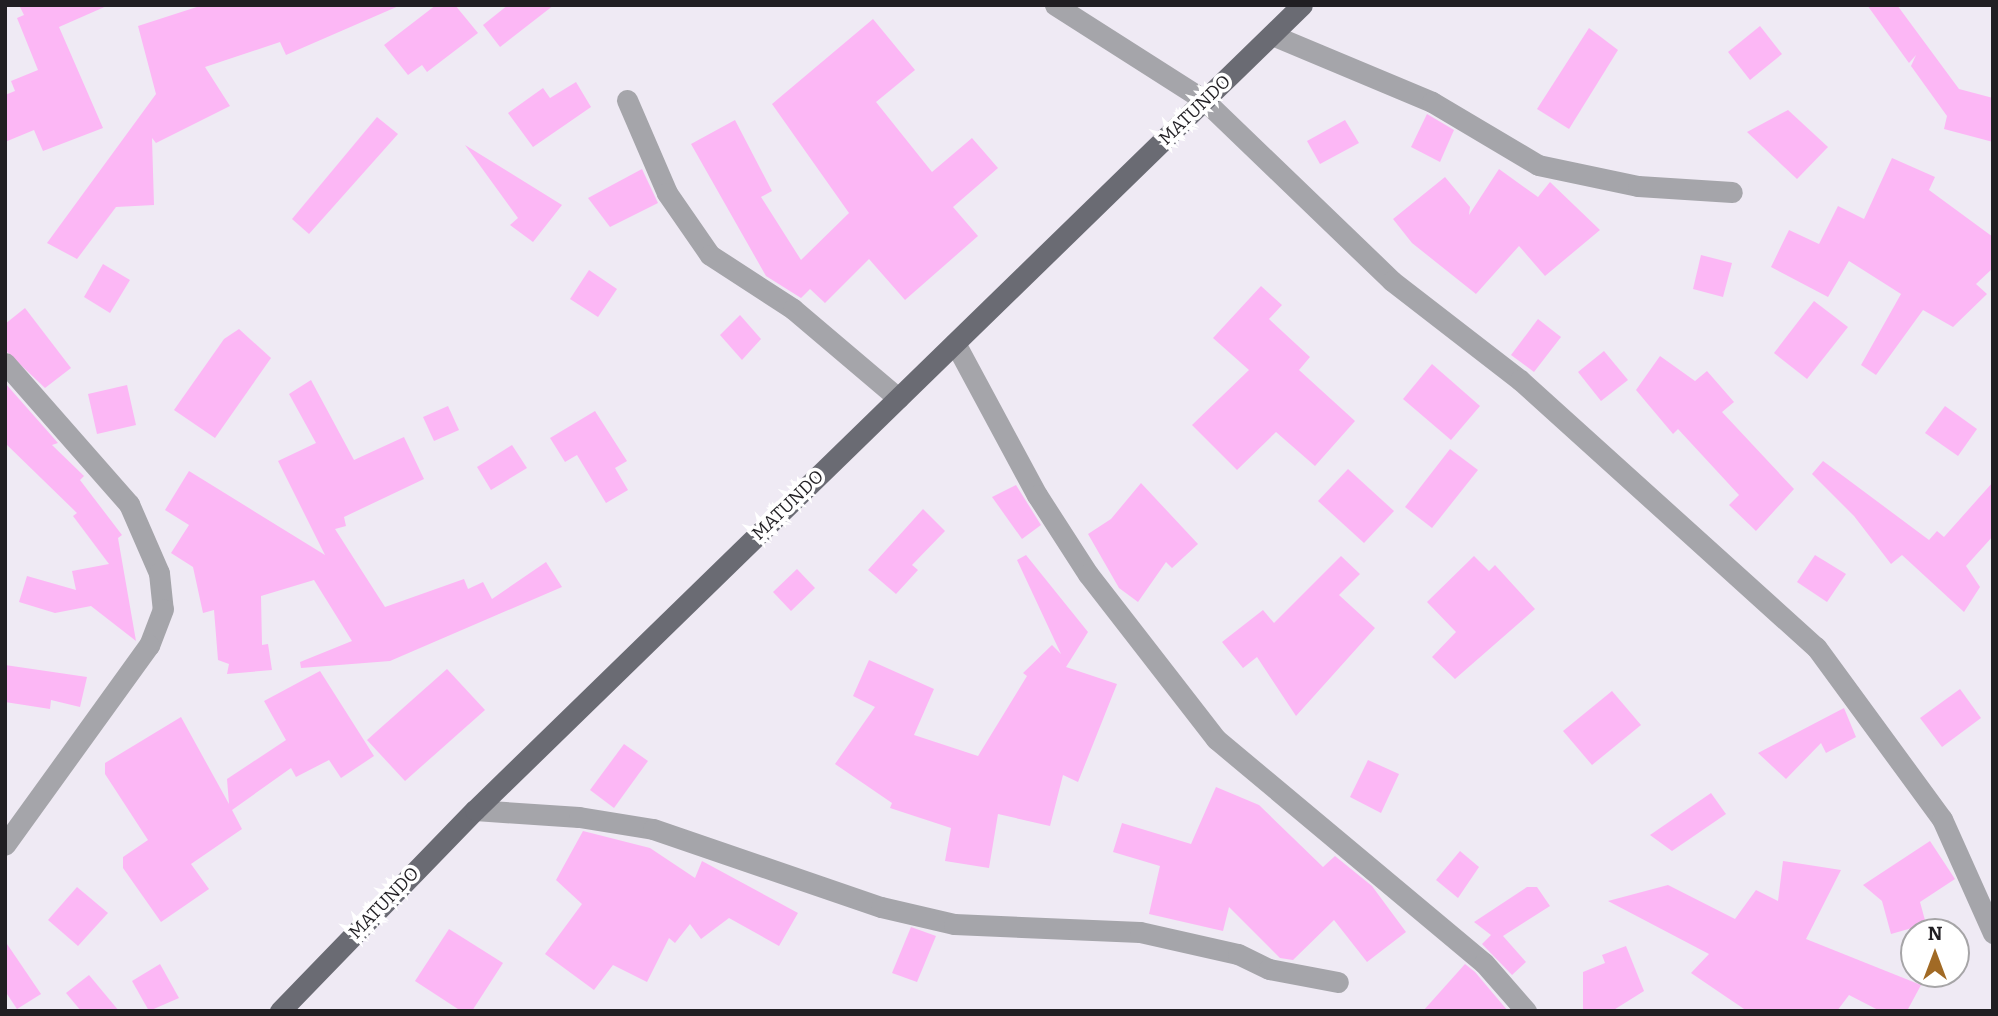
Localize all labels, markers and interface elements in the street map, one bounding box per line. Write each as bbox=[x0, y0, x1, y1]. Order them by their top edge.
street label: MATUNDO bbox=[1155, 71, 1235, 149]
street label: MATUNDO bbox=[748, 466, 828, 544]
street label: MATUNDO bbox=[345, 863, 423, 943]
north arrow bbox=[1900, 918, 1970, 988]
text: N bbox=[1928, 922, 1942, 945]

